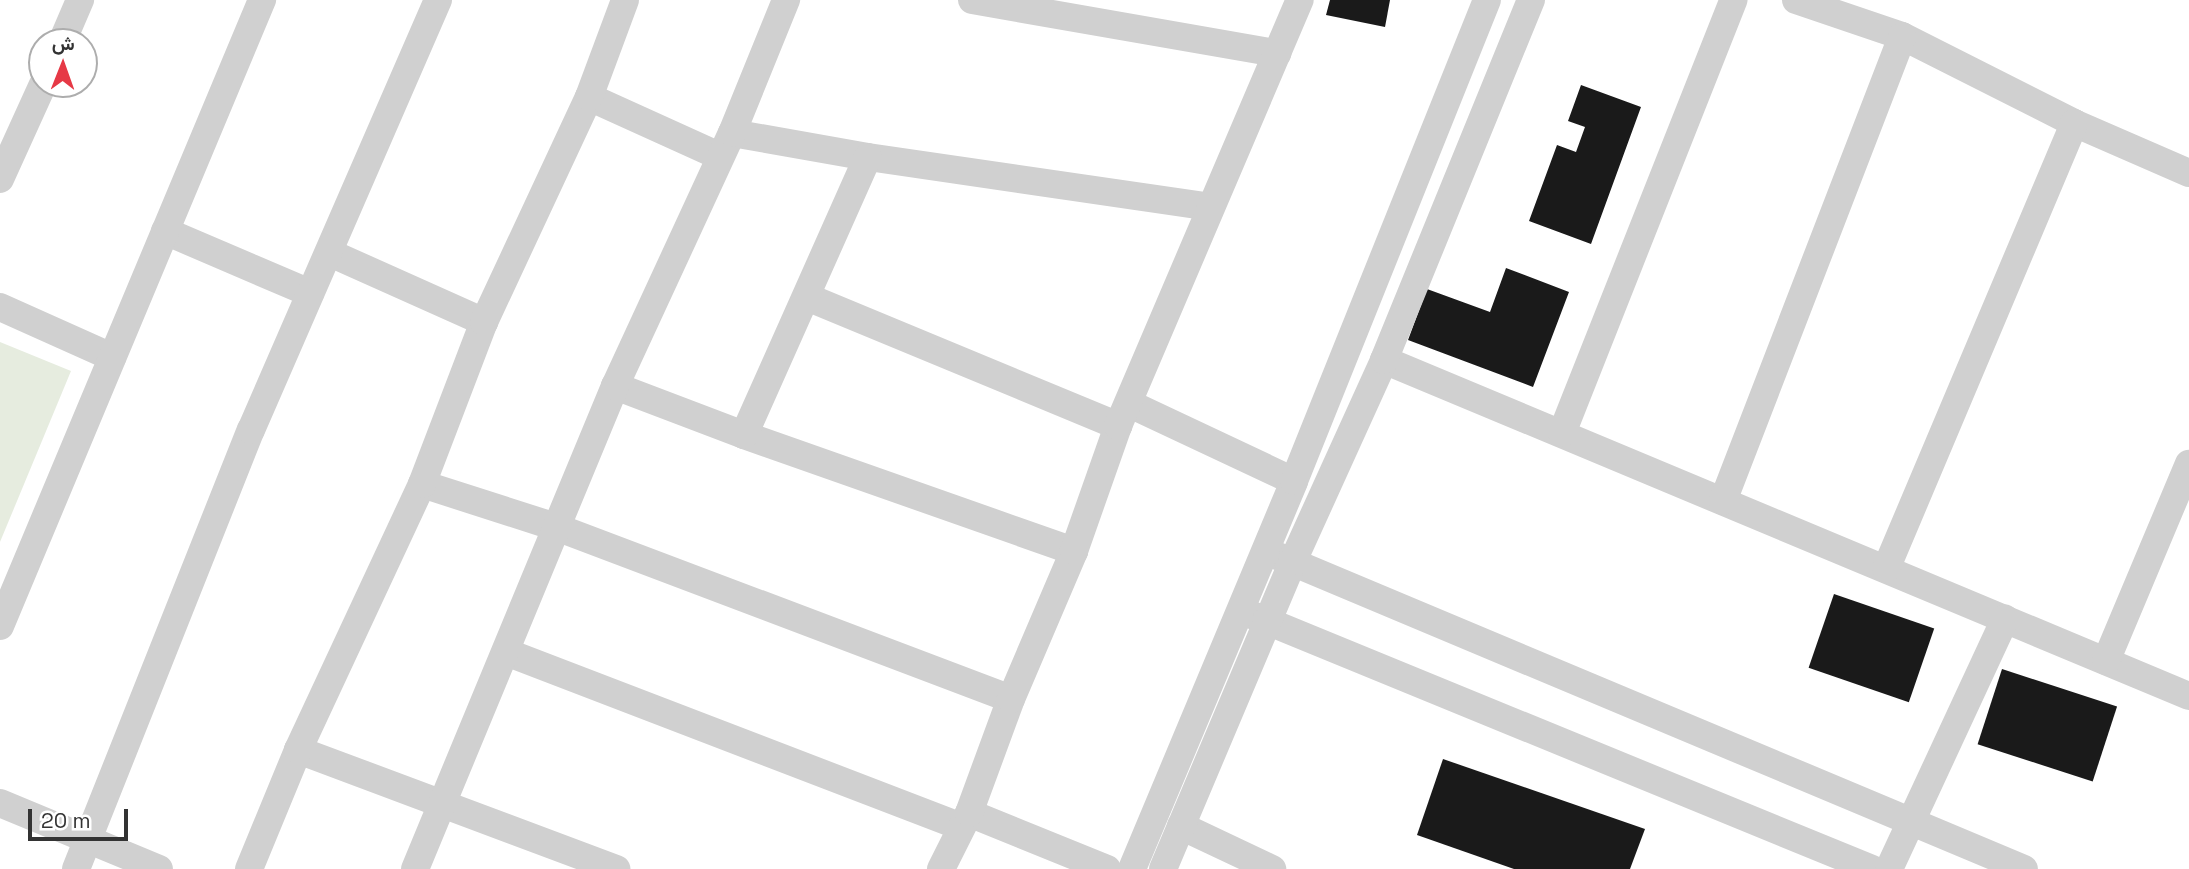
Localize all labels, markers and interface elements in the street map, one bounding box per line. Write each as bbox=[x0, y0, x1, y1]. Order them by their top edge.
north arrow bbox=[28, 28, 98, 98]
text: ش bbox=[52, 31, 75, 56]
scale bar bbox=[32, 796, 131, 840]
text: 20 m bbox=[41, 807, 91, 834]

